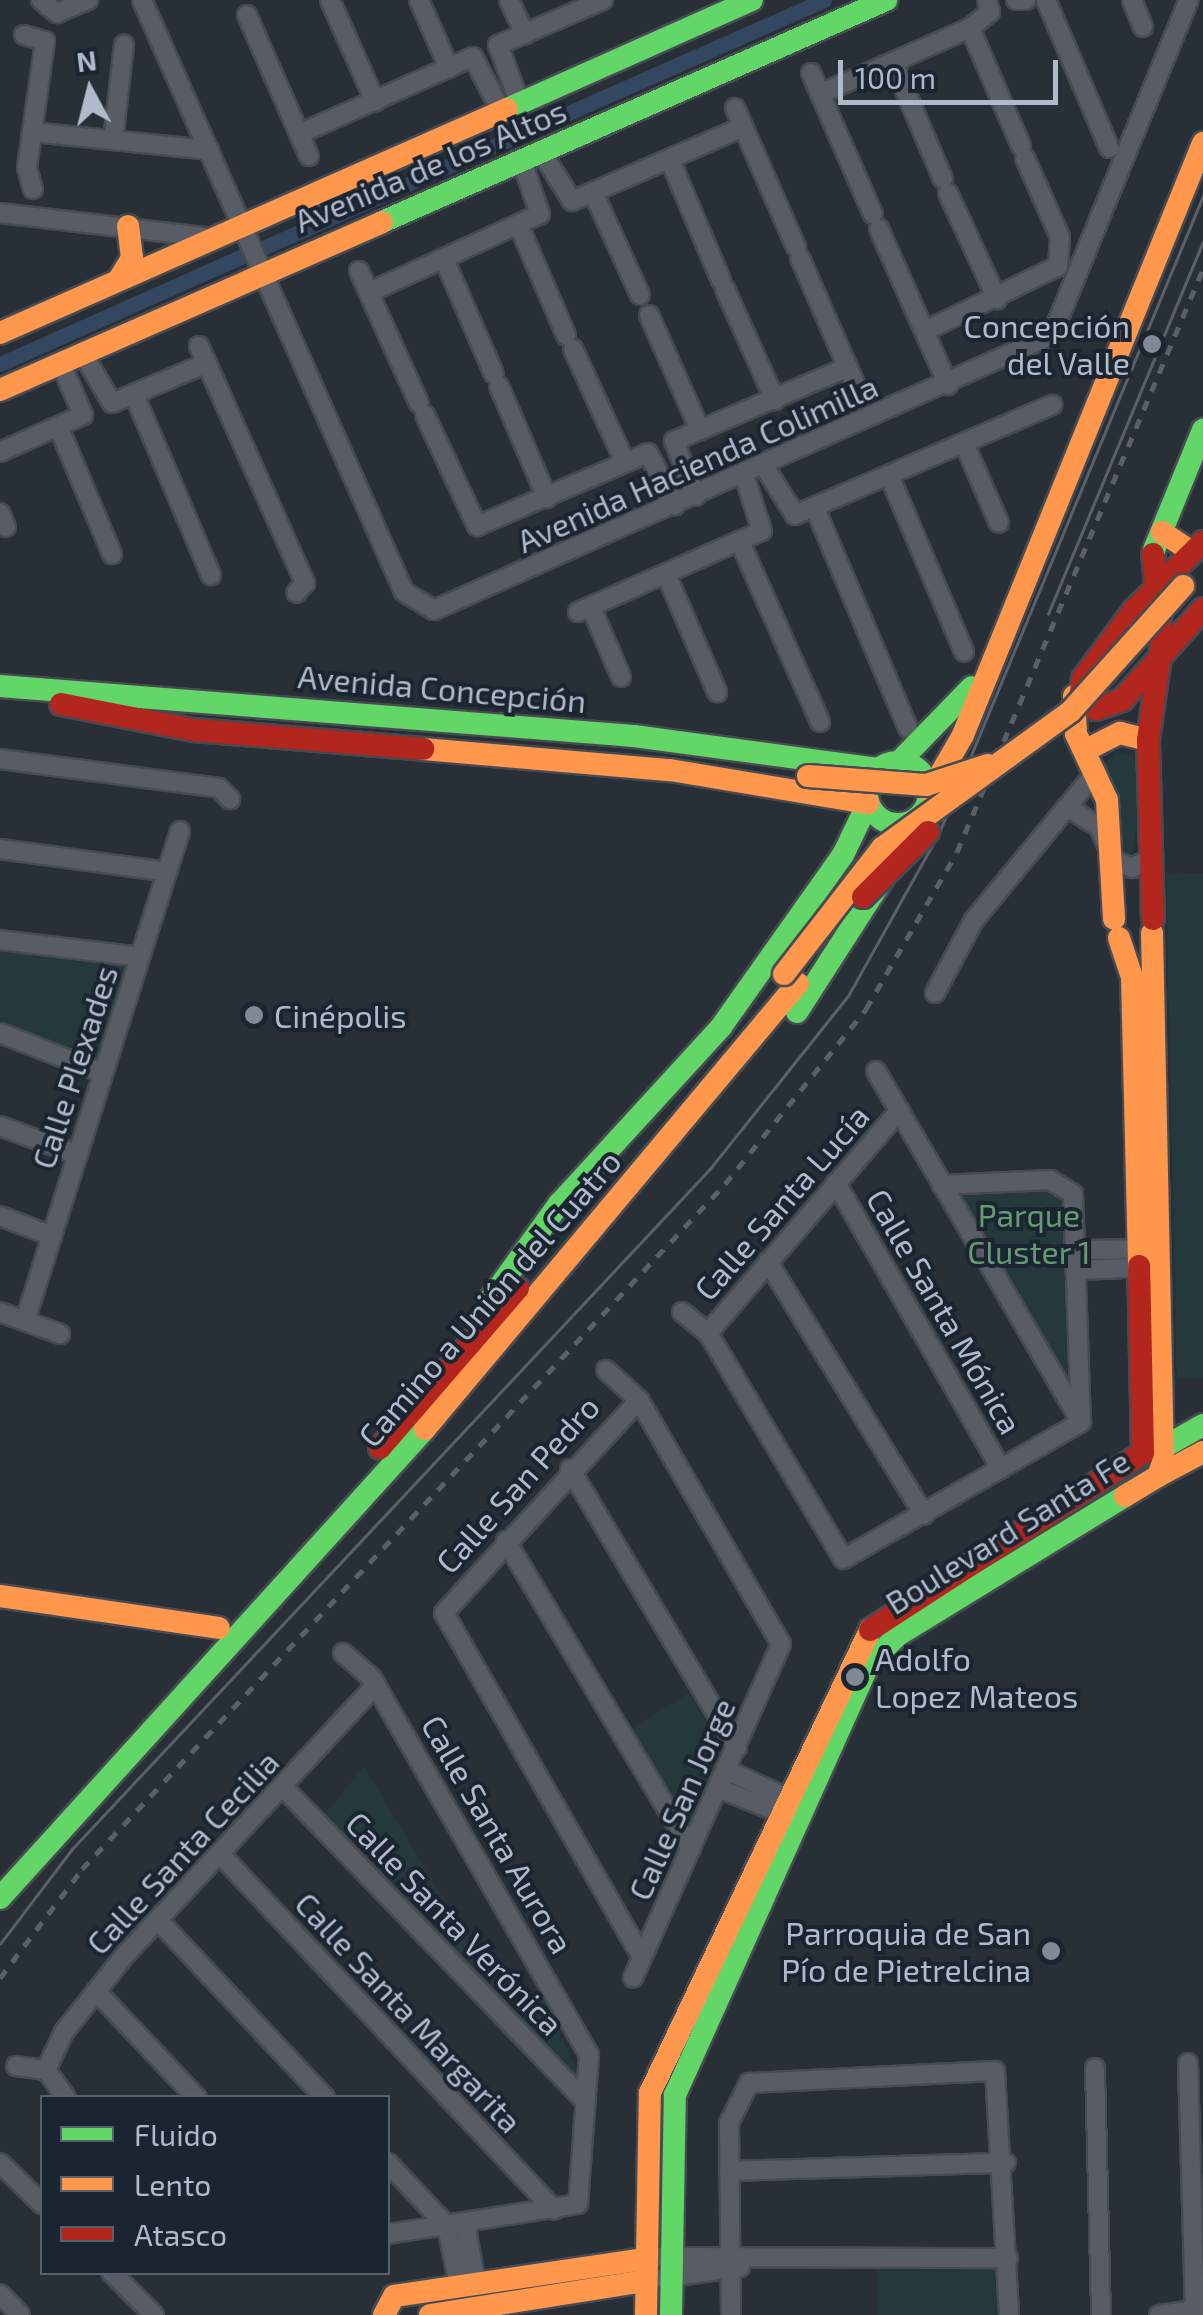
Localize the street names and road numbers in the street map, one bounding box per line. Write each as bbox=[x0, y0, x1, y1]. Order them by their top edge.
street label: Avenida de los Altos bbox=[288, 90, 572, 240]
street label: Avenida Hacienda Colimilla bbox=[511, 366, 883, 560]
street label: Avenida Concepción bbox=[296, 656, 588, 720]
street label: Calle Plexades bbox=[23, 961, 125, 1173]
street label: Calle Santa Lucía bbox=[686, 1097, 876, 1307]
street label: Camino a Unión del Cuatro bbox=[349, 1142, 629, 1454]
street label: Calle Santa Mónica bbox=[859, 1182, 1031, 1440]
street label: Calle San Pedro bbox=[427, 1387, 607, 1581]
street label: Boulevard Santa Fe bbox=[878, 1440, 1136, 1622]
street label: Calle San Jorge bbox=[619, 1692, 743, 1906]
street label: Calle Santa Aurora bbox=[414, 1708, 582, 1960]
street label: Calle Santa Cecilia bbox=[78, 1742, 286, 1962]
street label: Calle Santa Verónica bbox=[338, 1803, 572, 2043]
street label: Calle Santa Margarita bbox=[288, 1884, 530, 2140]

